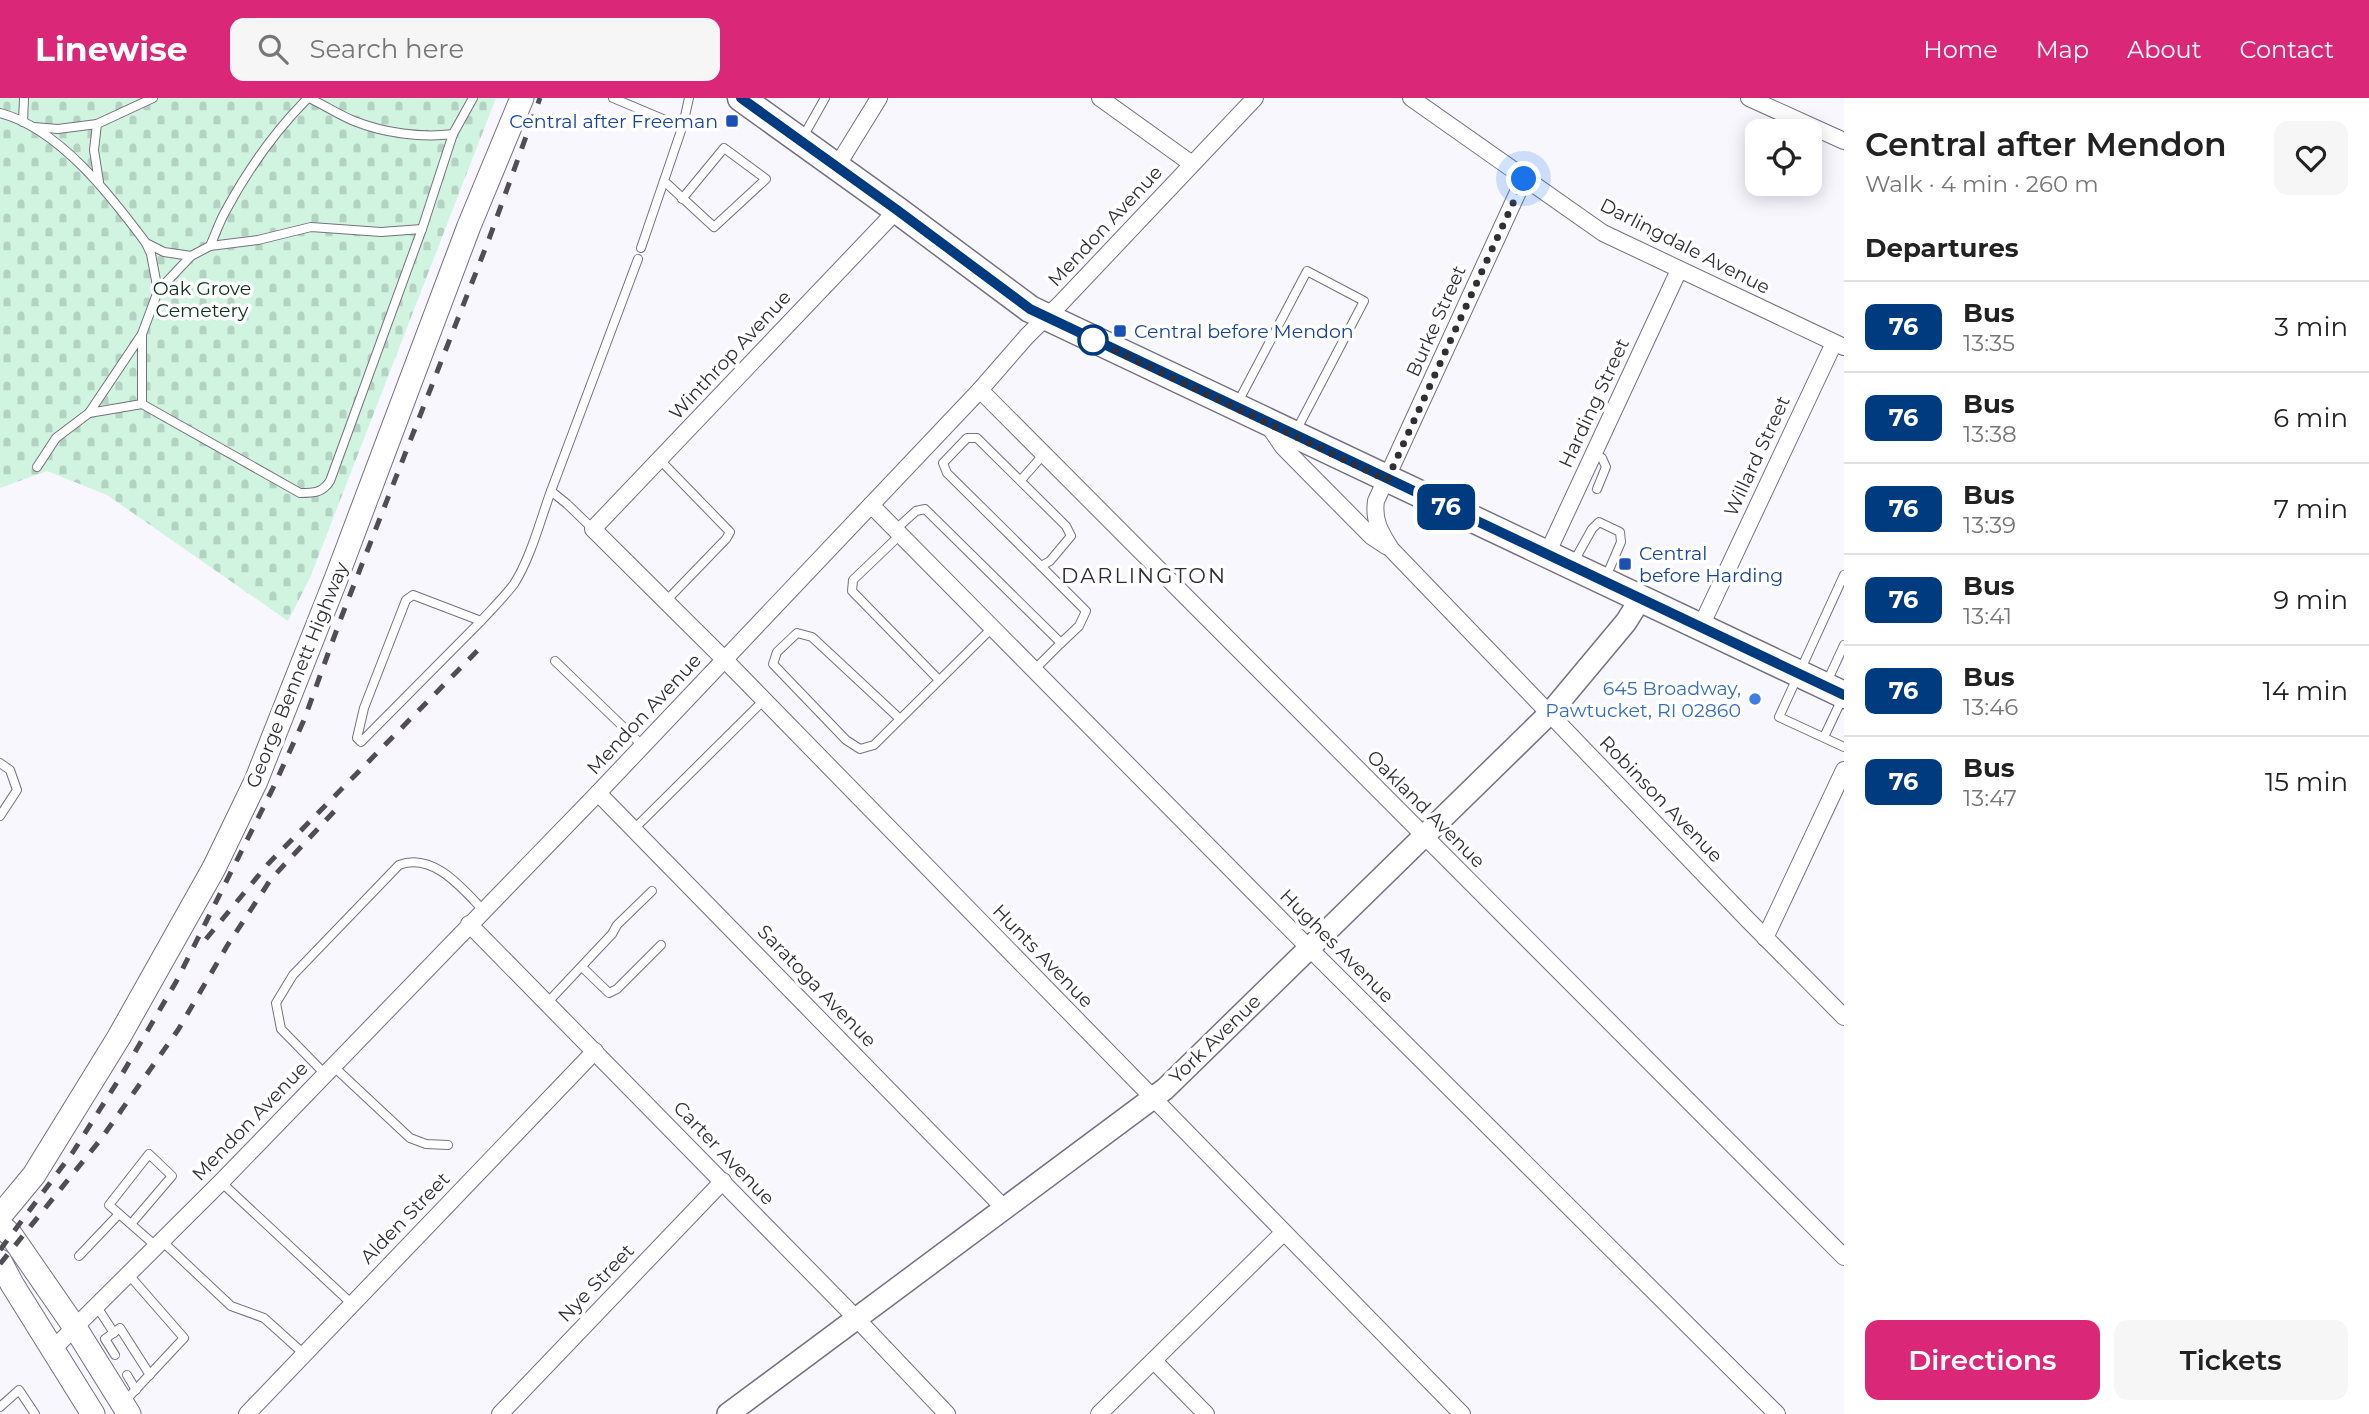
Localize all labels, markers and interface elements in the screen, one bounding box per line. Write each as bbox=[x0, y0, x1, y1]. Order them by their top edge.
search box bbox=[230, 18, 720, 81]
text: Linewise bbox=[35, 29, 188, 69]
icon: search bbox=[254, 30, 292, 68]
text: Search here bbox=[310, 33, 464, 65]
text: Home bbox=[1923, 35, 1998, 64]
text: Map bbox=[2036, 35, 2089, 64]
text: About bbox=[2127, 35, 2201, 64]
text: Contact bbox=[2239, 35, 2334, 64]
place label: Central after Freeman bbox=[509, 110, 718, 133]
marker: Central after Freeman bbox=[724, 113, 740, 129]
map controls bbox=[1745, 119, 1822, 196]
button: locate bbox=[1745, 119, 1822, 196]
button: heart bbox=[2274, 121, 2348, 195]
text: Central after Mendon bbox=[1865, 124, 2227, 164]
street label: Mendon Avenue bbox=[1043, 161, 1167, 291]
your location bbox=[1506, 161, 1541, 196]
text: Walk · 4 min · 260 m bbox=[1865, 170, 2099, 198]
street label: Darlingdale Avenue bbox=[1596, 193, 1774, 299]
text: Departures bbox=[1865, 232, 2019, 264]
street label: Burke Street bbox=[1401, 262, 1471, 380]
park label: Oak Grove Cemetery bbox=[153, 277, 251, 322]
street label: Winthrop Avenue bbox=[664, 286, 796, 424]
text: Bus bbox=[1963, 297, 2015, 329]
text: 3 min bbox=[2274, 311, 2348, 343]
text: 76 bbox=[1889, 312, 1918, 341]
place label: Central before Mendon bbox=[1134, 320, 1354, 343]
marker: Central before Mendon bbox=[1112, 323, 1128, 339]
unlabelled marker bbox=[1078, 325, 1108, 355]
text: 13:35 bbox=[1963, 329, 2015, 357]
street label: Harding Street bbox=[1554, 334, 1634, 471]
text: Bus bbox=[1963, 388, 2015, 420]
street label: Willard Street bbox=[1719, 392, 1795, 520]
text: 6 min bbox=[2273, 402, 2348, 434]
text: 76 bbox=[1889, 403, 1918, 432]
text: 13:38 bbox=[1963, 420, 2017, 448]
text: Bus bbox=[1963, 479, 2015, 511]
line badge: 76 bbox=[1414, 484, 1478, 530]
text: 76 bbox=[1431, 492, 1461, 521]
text: 7 min bbox=[2274, 493, 2348, 525]
text: 76 bbox=[1889, 494, 1918, 523]
text: 13:39 bbox=[1963, 511, 2016, 539]
place label: Central before Harding bbox=[1639, 542, 1783, 587]
marker: Central before Harding bbox=[1617, 556, 1633, 572]
street label: George Bennett Highway bbox=[241, 558, 353, 791]
district label: DARLINGTON bbox=[1061, 563, 1227, 588]
text: Bus bbox=[1963, 570, 2015, 602]
text: 9 min bbox=[2273, 584, 2348, 616]
text: 76 bbox=[1889, 585, 1918, 614]
text: 13:41 bbox=[1963, 602, 2012, 630]
street label: Mendon Avenue bbox=[582, 649, 706, 779]
text: Bus bbox=[1963, 661, 2015, 693]
text: 14 min bbox=[2262, 675, 2348, 707]
text: 76 bbox=[1889, 676, 1918, 705]
place label: 645 Broadway, Pawtucket, RI 02860 bbox=[1545, 677, 1741, 722]
marker: 645 Broadway, Pawtucket, RI 02860 bbox=[1747, 691, 1763, 707]
text: 13:46 bbox=[1963, 693, 2018, 721]
street label: Robinson Avenue bbox=[1595, 731, 1727, 867]
street label: Oakland Avenue bbox=[1362, 745, 1490, 873]
text: Bus bbox=[1963, 752, 2015, 784]
text: 15 min bbox=[2265, 766, 2348, 798]
text: 76 bbox=[1889, 767, 1918, 796]
text: 13:47 bbox=[1963, 784, 2017, 812]
street label: Hughes Avenue bbox=[1275, 884, 1399, 1008]
street label: Hunts Avenue bbox=[988, 900, 1098, 1012]
street label: Saratoga Avenue bbox=[753, 920, 881, 1052]
street label: York Avenue bbox=[1164, 990, 1266, 1088]
street label: Mendon Avenue bbox=[187, 1057, 313, 1185]
street label: Carter Avenue bbox=[669, 1096, 779, 1210]
street label: Alden Street bbox=[356, 1167, 455, 1269]
street label: Nye Street bbox=[553, 1239, 639, 1327]
button: Directions bbox=[1865, 1320, 2100, 1400]
button: Tickets bbox=[2114, 1320, 2348, 1400]

